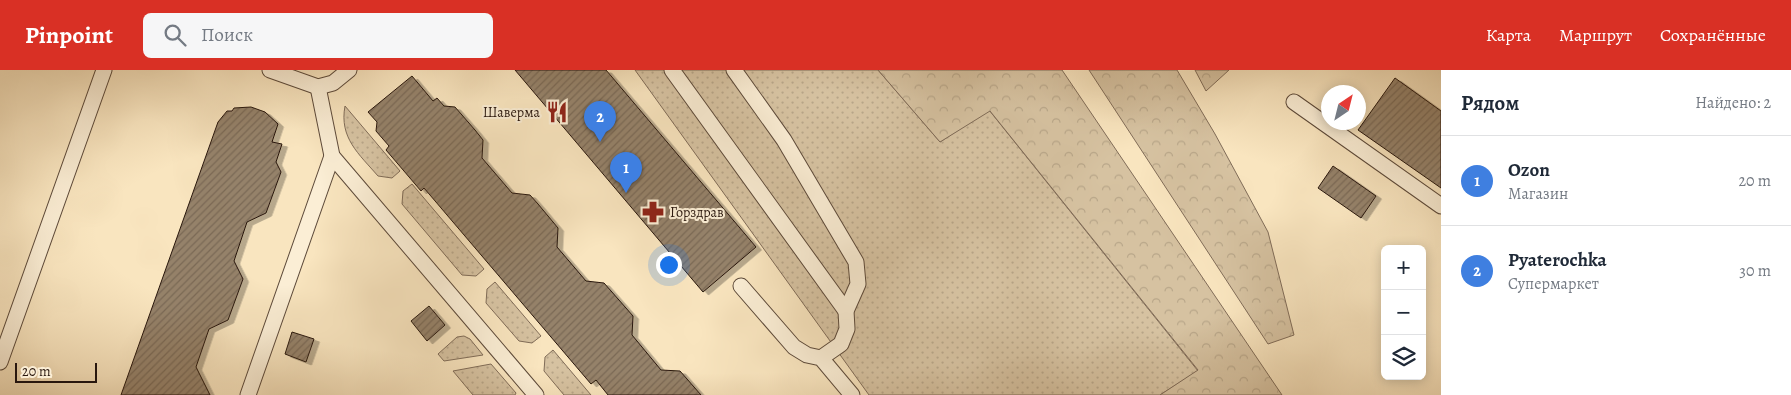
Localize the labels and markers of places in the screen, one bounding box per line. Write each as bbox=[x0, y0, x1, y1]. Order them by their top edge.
restaurant icon: Шаверма bbox=[544, 99, 570, 125]
pin: 2 bbox=[584, 101, 616, 142]
place label: Шаверма bbox=[483, 103, 541, 122]
pin: 1 bbox=[610, 152, 642, 193]
pharmacy icon: Горздрав bbox=[640, 199, 666, 225]
place label: Горздрав bbox=[670, 203, 724, 222]

